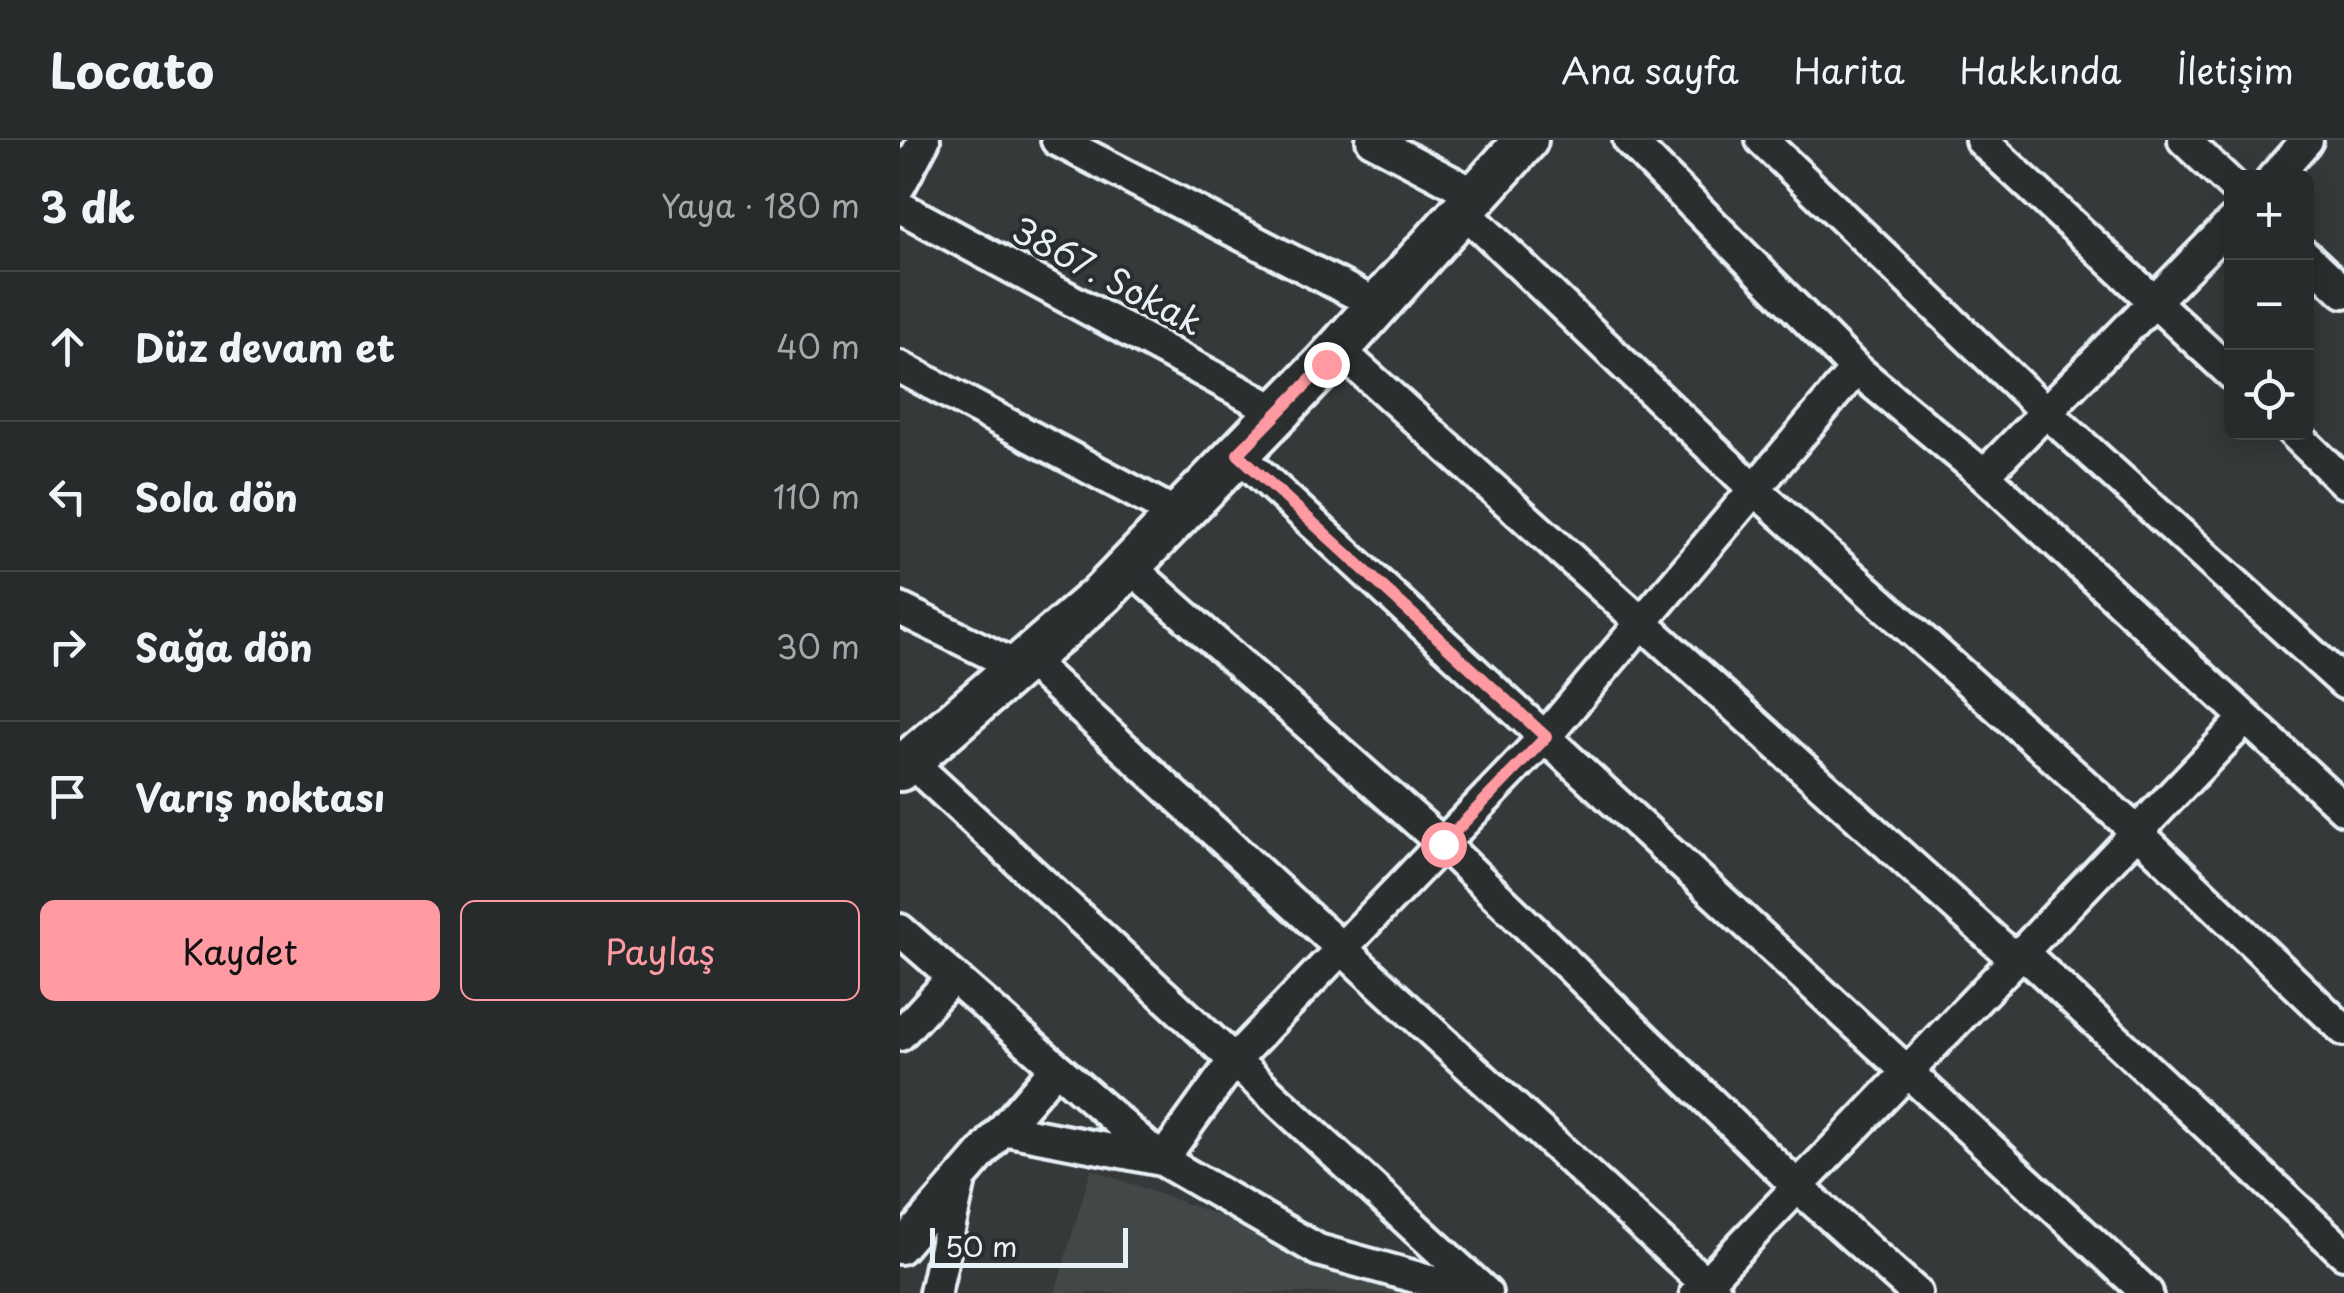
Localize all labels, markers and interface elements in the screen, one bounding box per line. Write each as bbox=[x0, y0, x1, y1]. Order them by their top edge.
text: Locato bbox=[50, 33, 214, 105]
text: Ana sayfa bbox=[1561, 43, 1739, 96]
text: Harita bbox=[1794, 43, 1905, 96]
text: Hakkında bbox=[1960, 43, 2121, 96]
text: İletişim bbox=[2176, 43, 2294, 96]
map controls bbox=[2224, 170, 2314, 440]
button: + bbox=[2224, 170, 2314, 260]
text: 3 dk bbox=[40, 174, 135, 237]
text: Yaya · 180 m bbox=[661, 181, 860, 229]
street label: 3867. Sokak bbox=[1003, 202, 1213, 347]
button: − bbox=[2224, 260, 2314, 350]
text: Düz devam et bbox=[135, 318, 395, 375]
icon: ahead bbox=[40, 319, 95, 374]
text: 40 m bbox=[776, 322, 860, 370]
route end bbox=[1304, 342, 1350, 388]
button: locate bbox=[2224, 350, 2314, 440]
text: Sola dön bbox=[135, 468, 298, 525]
icon: left bbox=[40, 469, 95, 524]
text: 110 m bbox=[773, 472, 860, 520]
text: Sağa dön bbox=[135, 618, 313, 675]
icon: right bbox=[40, 619, 95, 674]
text: 30 m bbox=[776, 622, 860, 670]
text: Varış noktası bbox=[135, 768, 385, 825]
icon: arrive bbox=[40, 769, 95, 824]
route start bbox=[1421, 822, 1467, 868]
button: Kaydet bbox=[40, 900, 440, 1001]
button: Paylaş bbox=[460, 900, 860, 1001]
scale bar bbox=[930, 1223, 1128, 1268]
text: 50 m bbox=[945, 1224, 1018, 1267]

